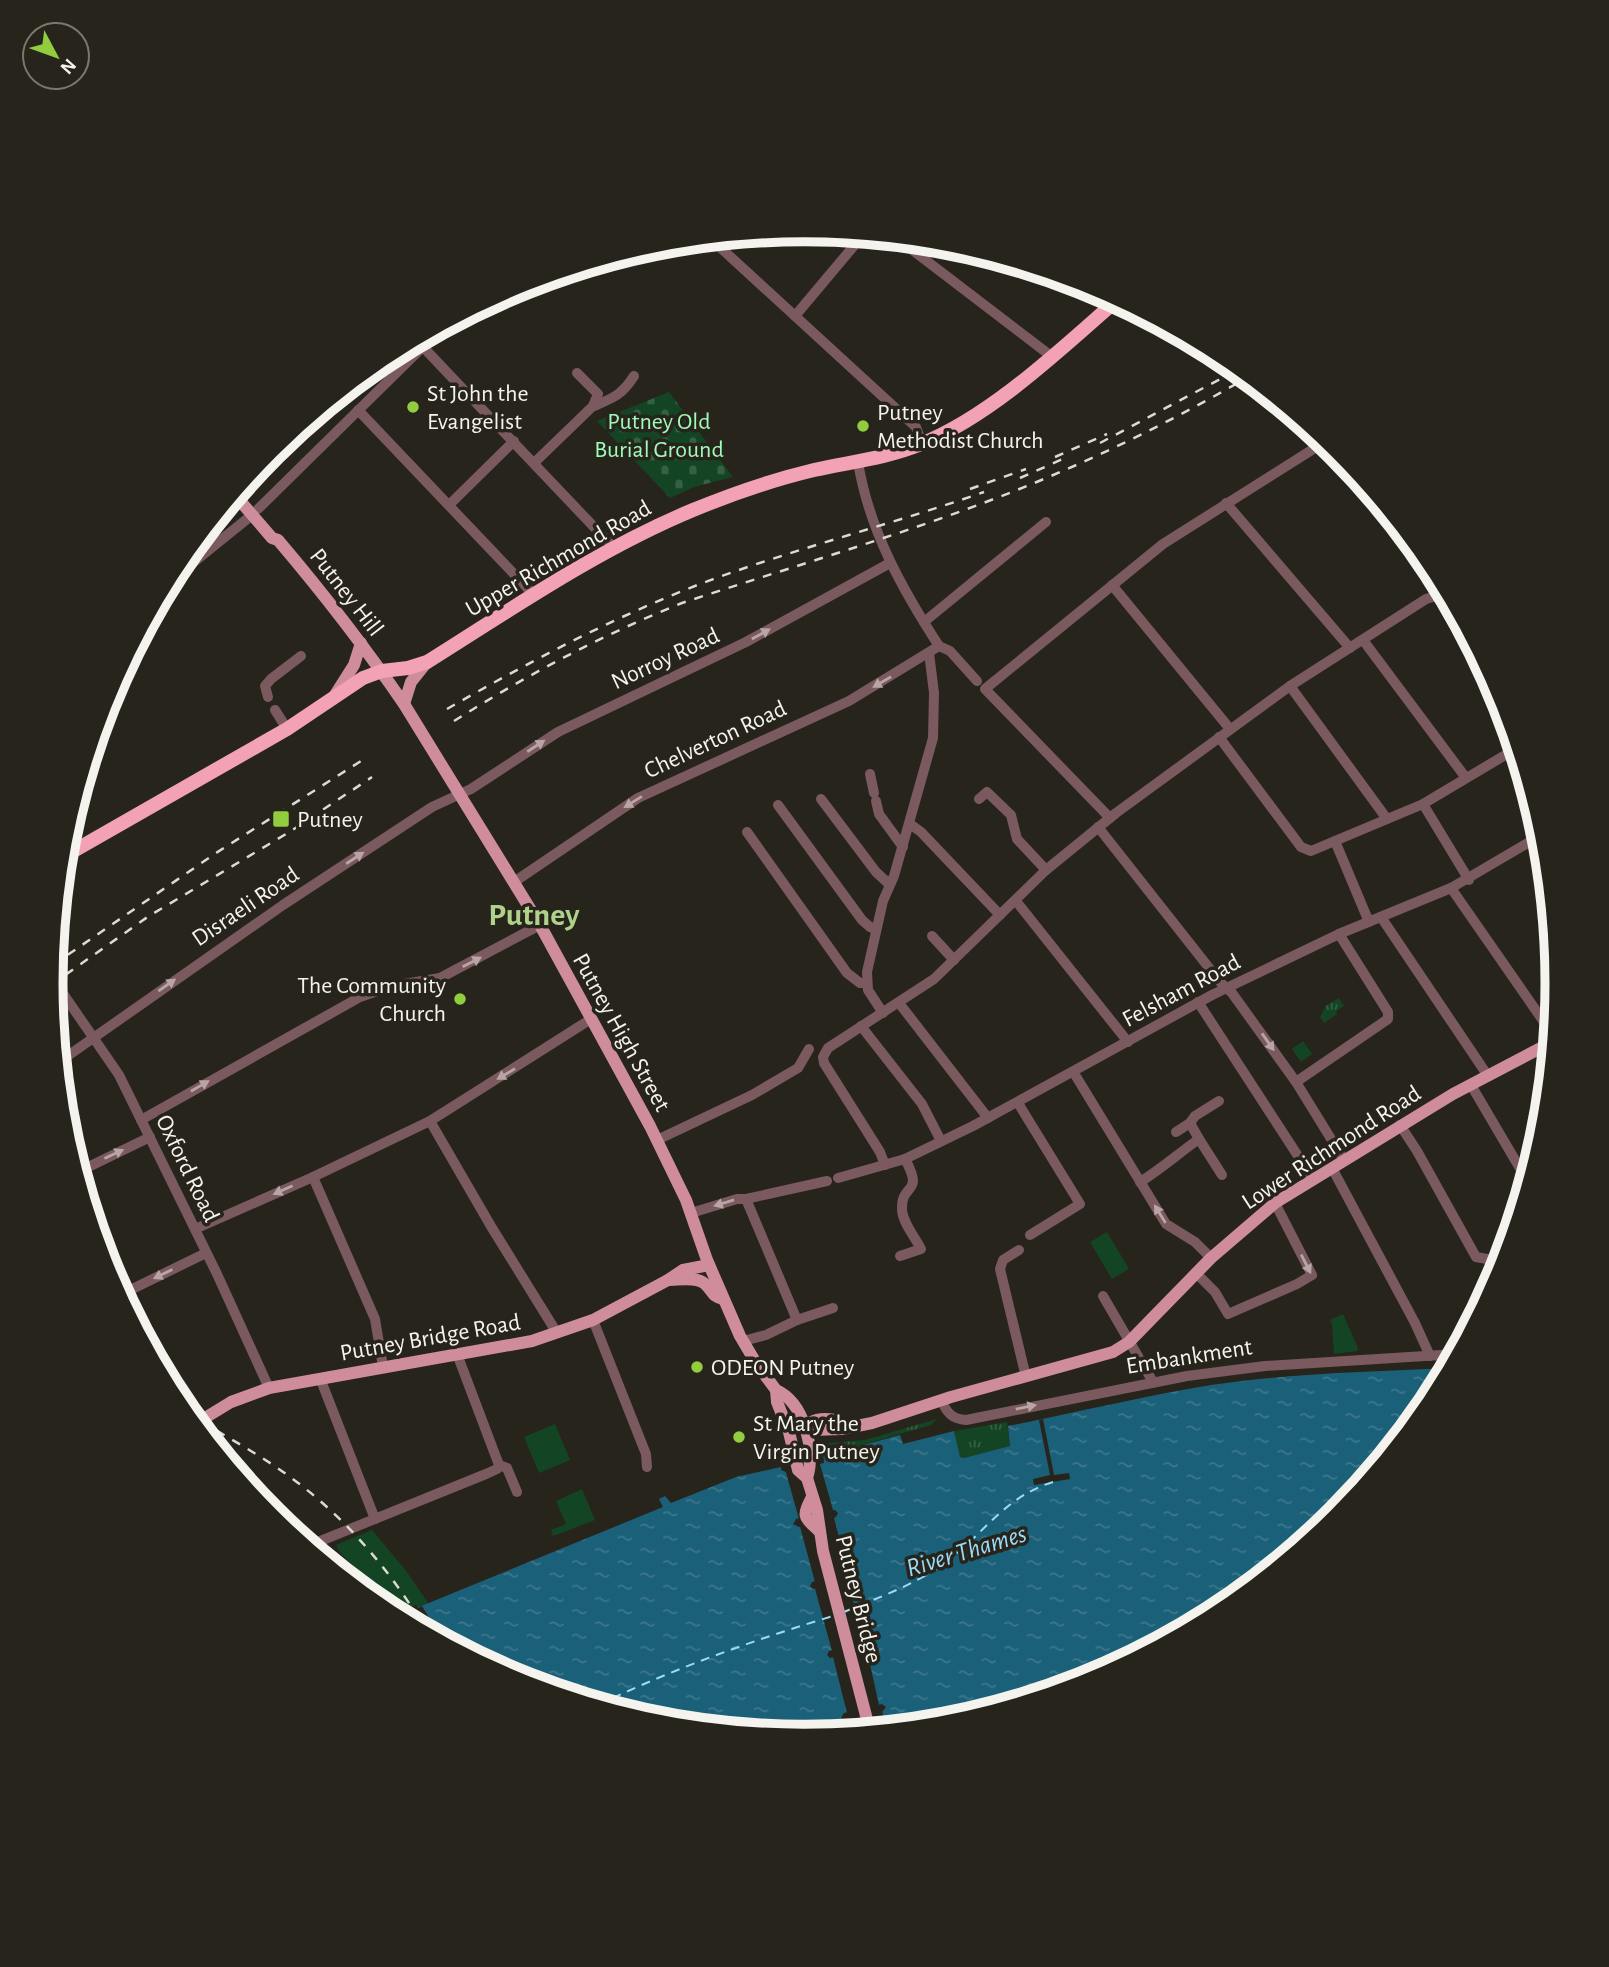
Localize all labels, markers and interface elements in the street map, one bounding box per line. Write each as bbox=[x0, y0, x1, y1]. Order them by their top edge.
north arrow bbox=[21, 21, 91, 91]
text: N bbox=[56, 55, 79, 77]
place label: St John the Evangelist bbox=[427, 382, 528, 434]
marker: St John the Evangelist bbox=[405, 399, 421, 415]
place label: Putney Methodist Church bbox=[877, 401, 1044, 453]
park label: Putney Old Burial Ground bbox=[594, 410, 724, 462]
marker: Putney Methodist Church bbox=[855, 418, 871, 434]
street label: Upper Richmond Road bbox=[462, 496, 655, 622]
street label: Putney Hill bbox=[305, 544, 388, 641]
street label: Norroy Road bbox=[608, 623, 723, 694]
one-way arrow bbox=[751, 628, 771, 640]
one-way arrow bbox=[872, 676, 891, 688]
street label: Chelverton Road bbox=[641, 697, 790, 783]
one-way arrow bbox=[526, 740, 545, 753]
one-way arrow bbox=[623, 795, 642, 808]
place label: Putney bbox=[297, 808, 363, 832]
marker: Putney bbox=[271, 809, 291, 829]
one-way arrow bbox=[346, 852, 365, 865]
street label: Disraeli Road bbox=[188, 862, 303, 951]
district label: Putney bbox=[488, 899, 580, 931]
street label: Putney High Street bbox=[568, 949, 675, 1116]
street label: Felsham Road bbox=[1119, 950, 1244, 1032]
one-way arrow bbox=[462, 956, 482, 968]
place label: The Community Church bbox=[297, 974, 446, 1026]
one-way arrow bbox=[158, 978, 176, 992]
marker: The Community Church bbox=[452, 991, 468, 1007]
one-way arrow bbox=[1261, 1033, 1275, 1051]
one-way arrow bbox=[497, 1068, 516, 1080]
one-way arrow bbox=[191, 1080, 210, 1092]
street label: Lower Richmond Road bbox=[1238, 1081, 1425, 1214]
street label: Oxford Road bbox=[151, 1111, 223, 1226]
one-way arrow bbox=[104, 1148, 124, 1160]
one-way arrow bbox=[273, 1185, 294, 1196]
one-way arrow bbox=[713, 1198, 734, 1208]
one-way arrow bbox=[1154, 1205, 1167, 1224]
one-way arrow bbox=[1300, 1254, 1312, 1274]
one-way arrow bbox=[153, 1268, 173, 1279]
street label: Putney Bridge Road bbox=[338, 1310, 522, 1366]
street label: Embankment bbox=[1124, 1335, 1254, 1379]
place label: ODEON Putney bbox=[711, 1356, 854, 1380]
marker: ODEON Putney bbox=[689, 1359, 705, 1375]
one-way arrow bbox=[1015, 1402, 1037, 1413]
place label: St Mary the Virgin Putney bbox=[753, 1412, 880, 1464]
marker: St Mary the Virgin Putney bbox=[731, 1429, 747, 1445]
water label: River Thames bbox=[903, 1520, 1029, 1582]
street label: Putney Bridge bbox=[831, 1533, 886, 1666]

